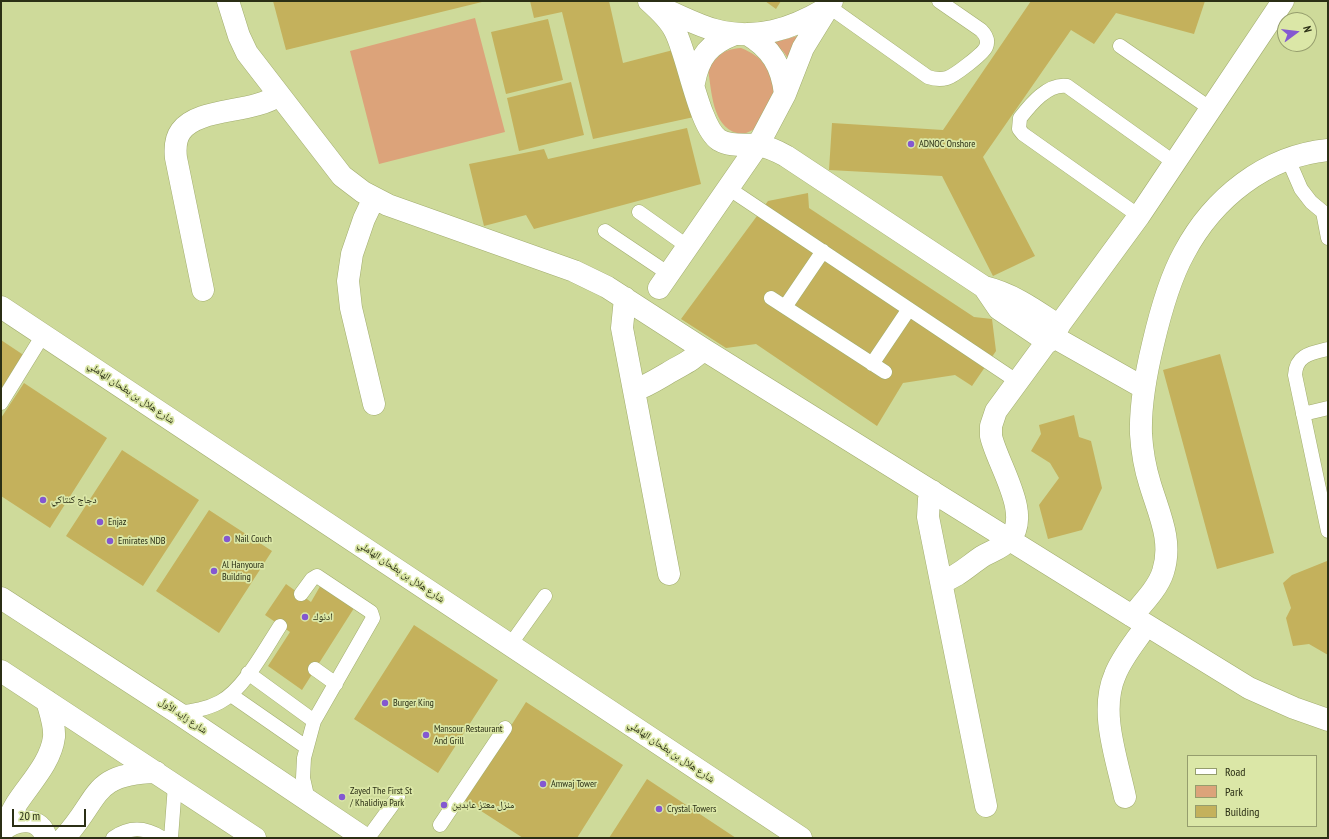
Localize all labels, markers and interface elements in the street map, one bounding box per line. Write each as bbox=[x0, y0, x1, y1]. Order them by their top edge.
north arrow bbox=[1277, 12, 1317, 52]
text: N bbox=[1300, 24, 1315, 34]
place label: ADNOC Onshore bbox=[919, 138, 975, 150]
marker: ADNOC Onshore bbox=[906, 139, 916, 149]
street label: شارع هلال بن بطحان الهاملي bbox=[85, 359, 177, 427]
place label: دجاج كنتاكي bbox=[51, 494, 97, 506]
marker: دجاج كنتاكي bbox=[38, 495, 48, 505]
place label: Enjaz bbox=[108, 516, 126, 528]
marker: Enjaz bbox=[95, 517, 105, 527]
place label: Nail Couch bbox=[235, 533, 272, 545]
marker: Nail Couch bbox=[222, 534, 232, 544]
place label: Emirates NDB bbox=[118, 535, 165, 547]
marker: Emirates NDB bbox=[105, 536, 115, 546]
street label: شارع هلال بن بطحان الهاملي bbox=[355, 538, 447, 606]
place label: Al Hanyoura Building bbox=[222, 559, 264, 582]
marker: Al Hanyoura Building bbox=[209, 566, 219, 576]
place label: ادنوك bbox=[313, 611, 333, 623]
marker: ادنوك bbox=[300, 612, 310, 622]
street label: شارع زايد الأول bbox=[156, 695, 210, 737]
place label: Burger King bbox=[393, 697, 434, 709]
marker: Burger King bbox=[380, 698, 390, 708]
street label: شارع هلال بن بطحان الهاملي bbox=[625, 718, 717, 786]
place label: Mansour Restaurant And Grill bbox=[434, 723, 503, 746]
marker: Mansour Restaurant And Grill bbox=[421, 730, 431, 740]
legend bbox=[1187, 755, 1317, 827]
text: Road bbox=[1225, 764, 1245, 779]
place label: Amwaj Tower bbox=[551, 778, 597, 790]
marker: Amwaj Tower bbox=[538, 779, 548, 789]
text: Park bbox=[1225, 784, 1243, 799]
place label: Zayed The First St / Khalidiya Park bbox=[350, 785, 412, 808]
marker: Zayed The First St / Khalidiya Park bbox=[337, 792, 347, 802]
place label: منزل معتز عابدين bbox=[452, 799, 514, 811]
marker: منزل معتز عابدين bbox=[439, 800, 449, 810]
scale bar bbox=[14, 801, 88, 827]
place label: Crystal Towers bbox=[667, 803, 716, 815]
marker: Crystal Towers bbox=[654, 804, 664, 814]
text: Building bbox=[1225, 804, 1260, 819]
text: 20 m bbox=[19, 808, 40, 823]

